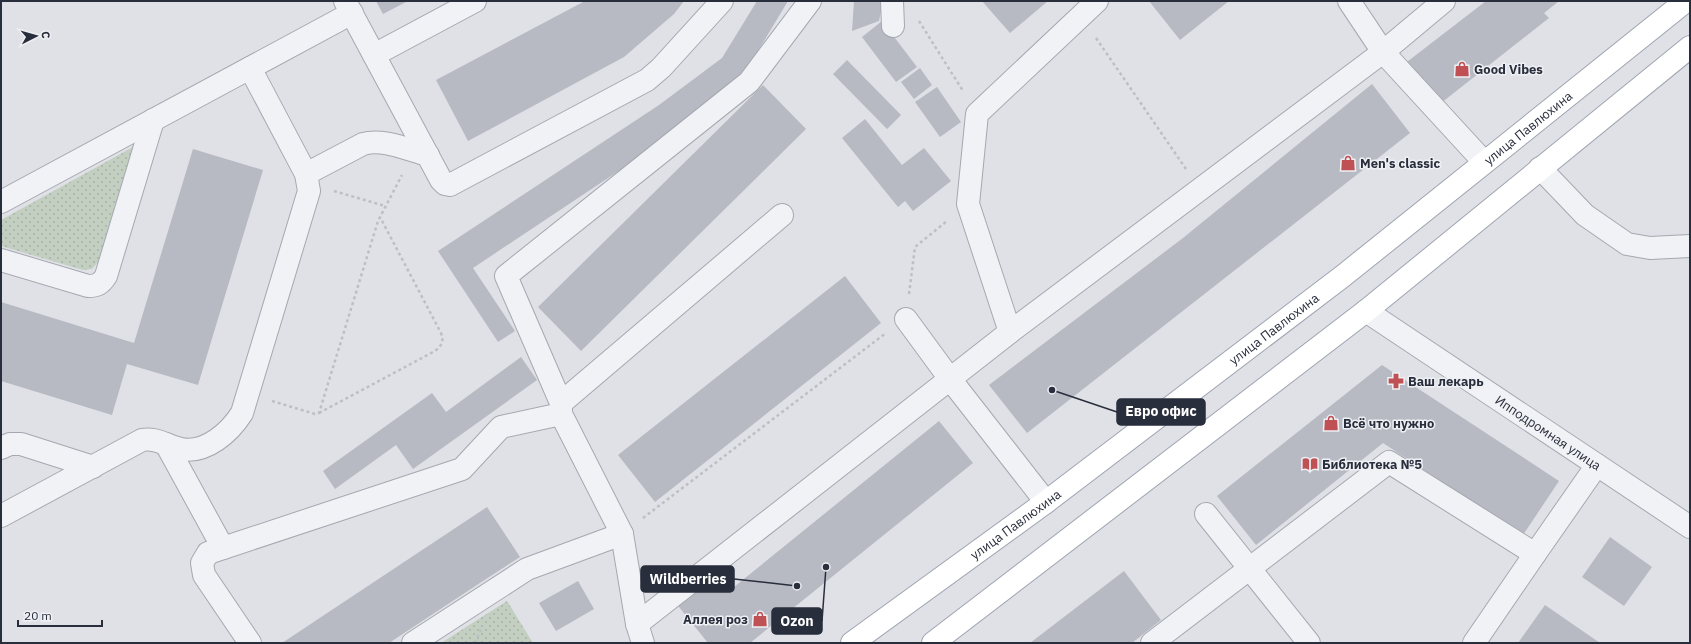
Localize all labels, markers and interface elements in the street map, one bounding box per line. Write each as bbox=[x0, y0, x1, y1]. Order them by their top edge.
north arrow bbox=[16, 16, 56, 56]
text: С bbox=[39, 31, 53, 39]
shop icon: Good Vibes bbox=[1453, 60, 1471, 78]
place label: Good Vibes bbox=[1474, 61, 1543, 78]
street label: улица Павлюхина bbox=[1480, 87, 1576, 168]
shop icon: Men's classic bbox=[1339, 154, 1357, 172]
place label: Men's classic bbox=[1360, 155, 1440, 172]
street label: улица Павлюхина bbox=[1225, 289, 1322, 368]
pharmacy icon: Ваш лекарь bbox=[1387, 372, 1405, 390]
place label: Ваш лекарь bbox=[1408, 373, 1484, 390]
street label: Ипподромная улица bbox=[1492, 391, 1604, 474]
callout: Евро офис bbox=[1117, 399, 1205, 425]
text: Евро офис bbox=[1125, 402, 1197, 420]
shop icon: Всё что нужно bbox=[1322, 414, 1340, 432]
place label: Всё что нужно bbox=[1343, 415, 1434, 432]
library icon: Библиотека №5 bbox=[1301, 455, 1319, 473]
place label: Библиотека №5 bbox=[1322, 456, 1422, 473]
street label: улица Павлюхина bbox=[967, 485, 1064, 563]
callout: Wildberries bbox=[641, 566, 734, 592]
text: Wildberries bbox=[650, 570, 727, 588]
scale bar bbox=[18, 602, 102, 628]
text: 20 m bbox=[24, 608, 52, 623]
callout: Ozon bbox=[772, 608, 822, 634]
shop icon: Аллея роз bbox=[751, 610, 769, 628]
place label: Аллея роз bbox=[683, 611, 748, 628]
text: Ozon bbox=[780, 612, 814, 630]

